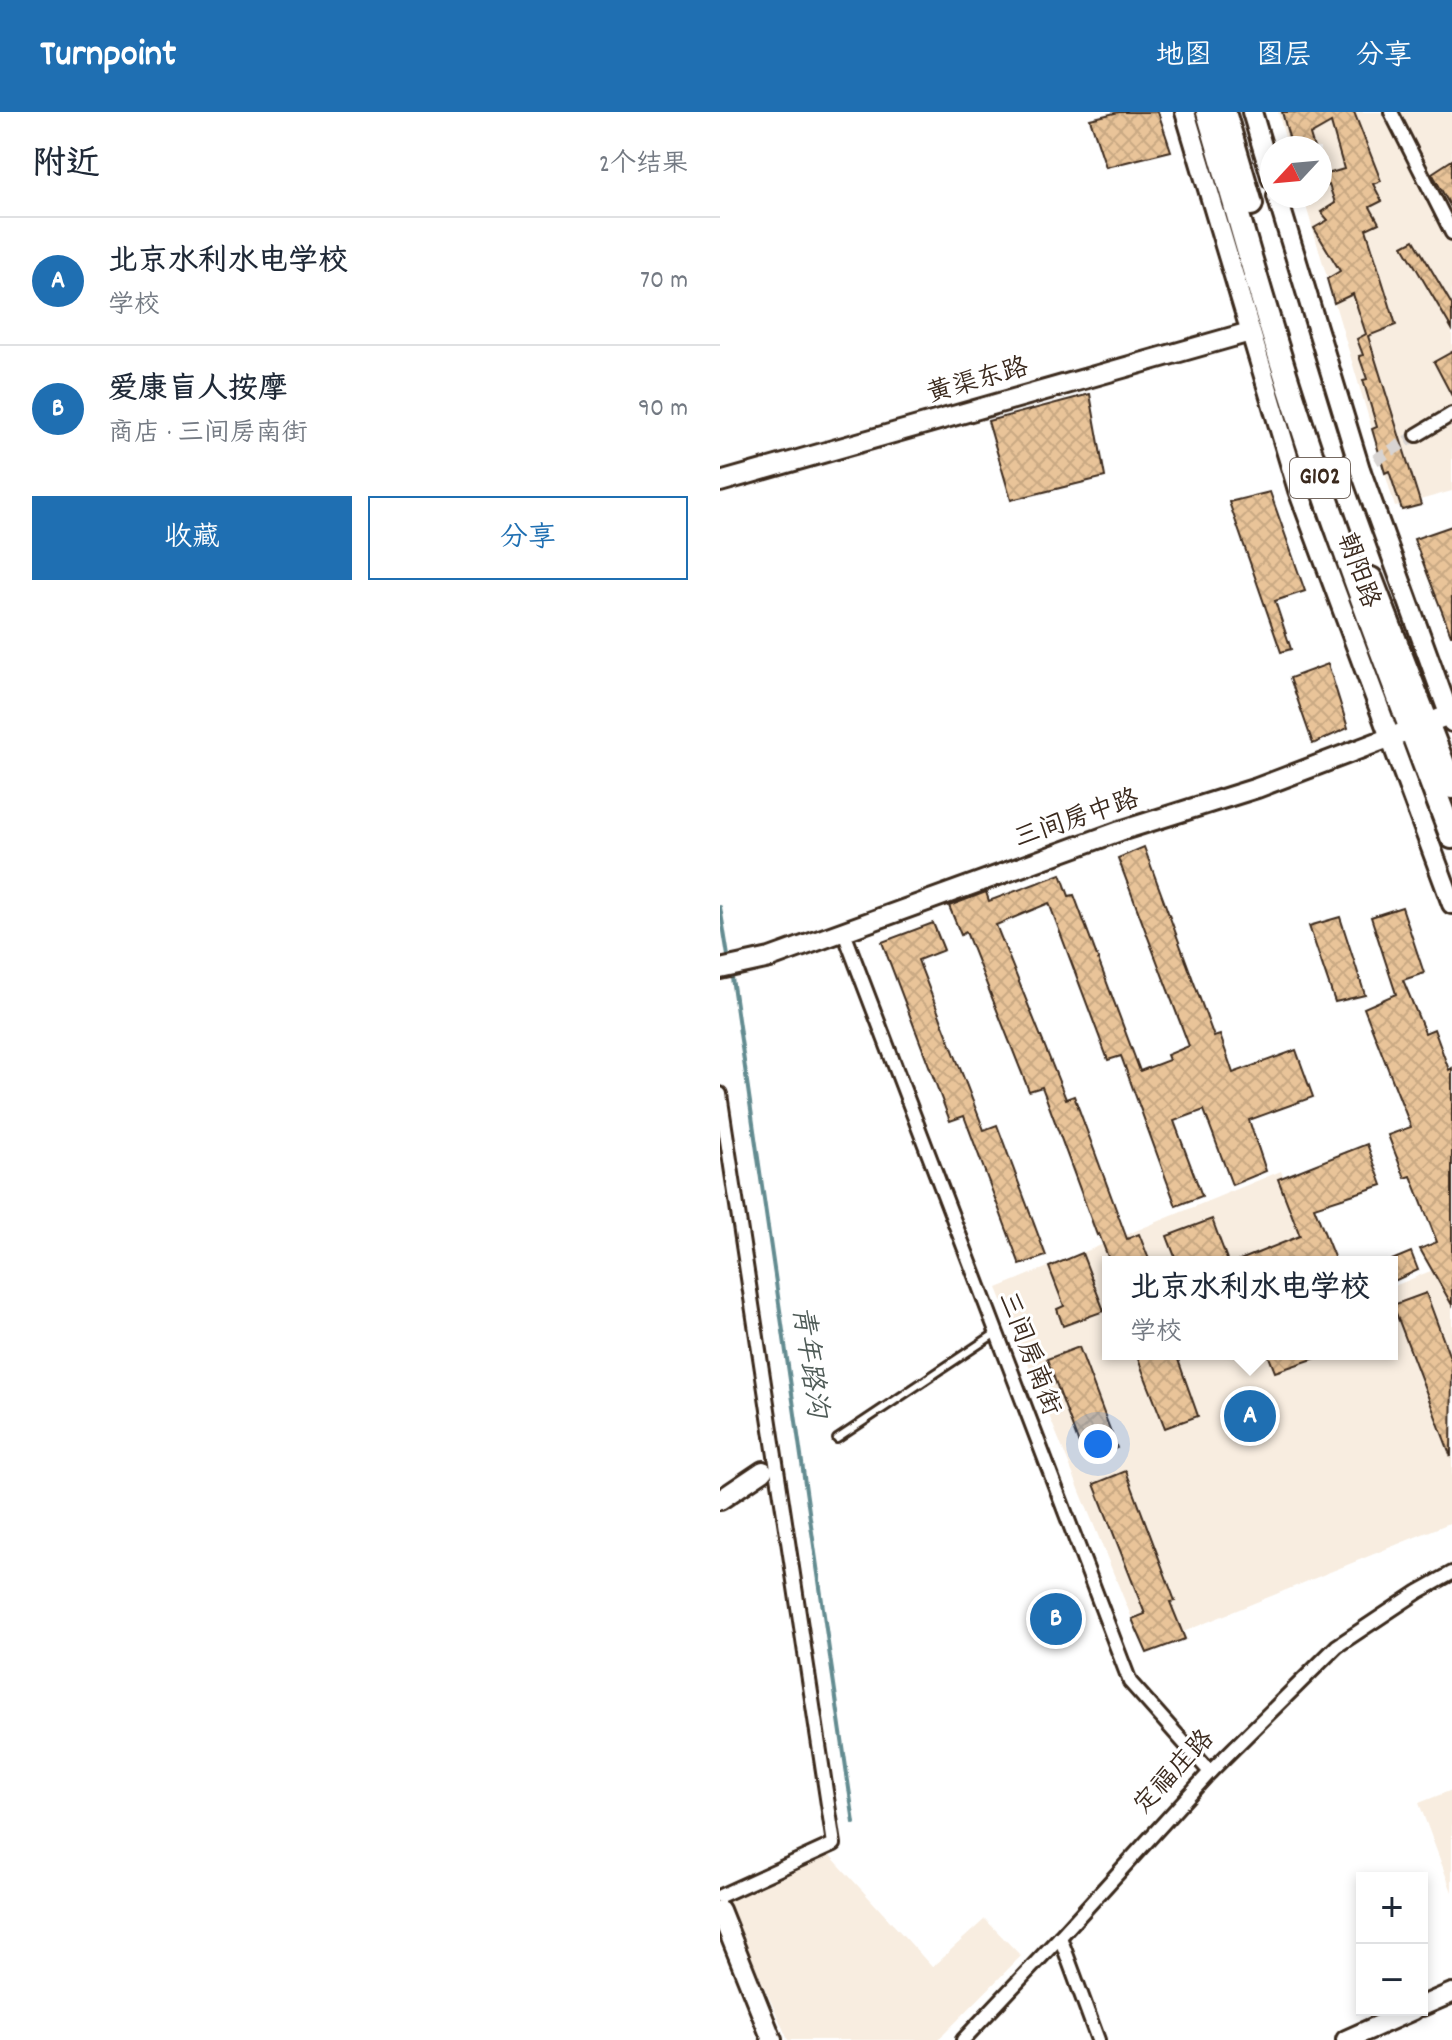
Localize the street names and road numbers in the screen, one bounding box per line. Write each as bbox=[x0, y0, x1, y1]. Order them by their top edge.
street label: 黄渠东路 bbox=[923, 350, 1033, 414]
road number: G102 bbox=[1290, 458, 1350, 498]
street label: 朝阳路 bbox=[1326, 528, 1388, 614]
street label: 三间房中路 bbox=[1010, 781, 1144, 859]
street label: 三间房南街 bbox=[987, 1287, 1069, 1421]
street label: 定福庄路 bbox=[1126, 1722, 1224, 1824]

